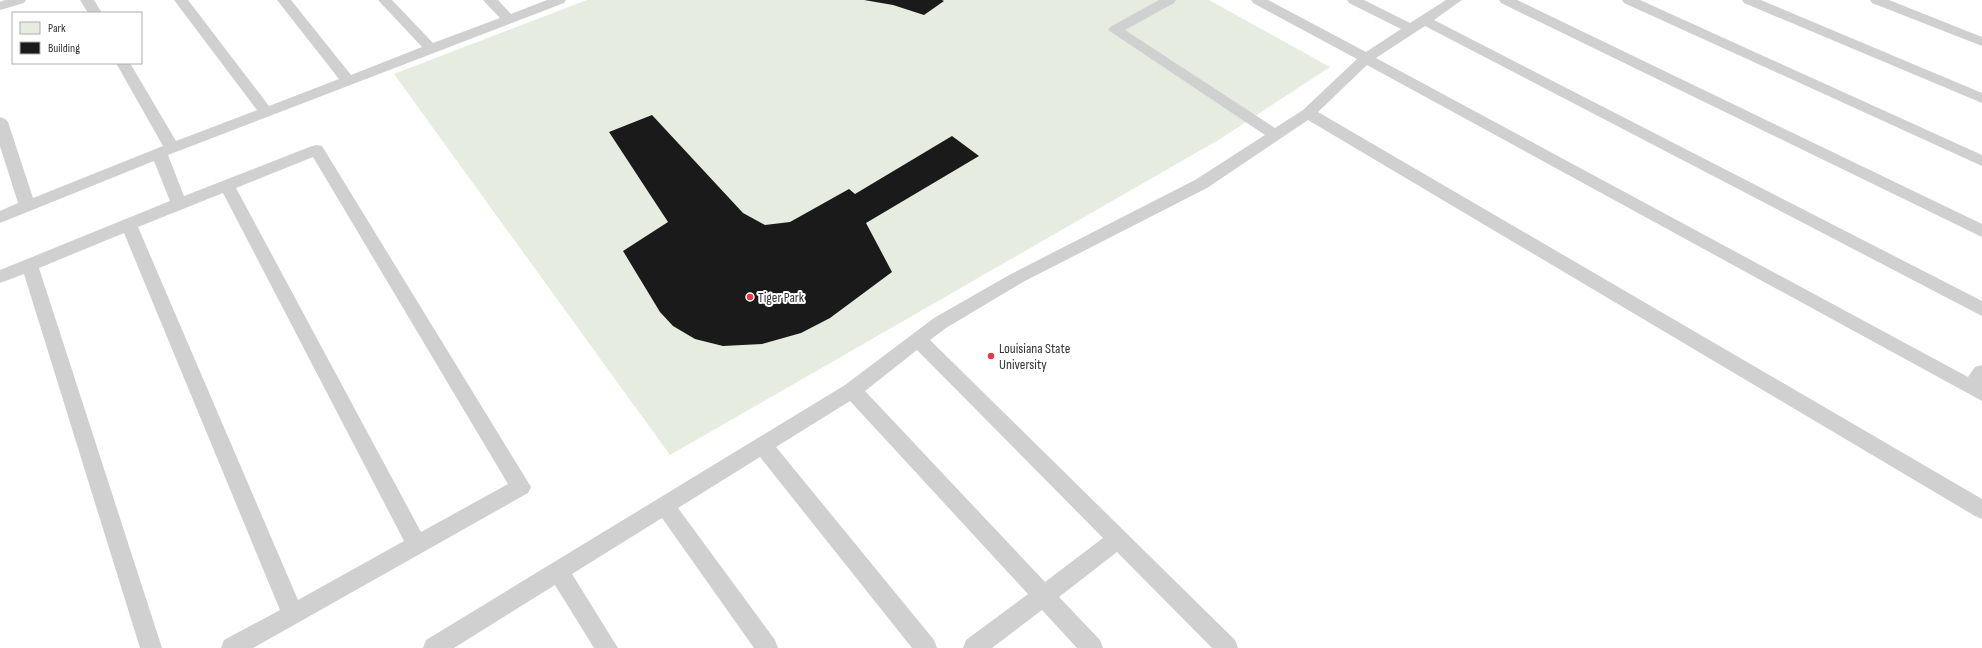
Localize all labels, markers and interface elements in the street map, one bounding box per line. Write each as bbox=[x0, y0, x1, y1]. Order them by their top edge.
legend bbox=[12, 12, 142, 64]
text: Park bbox=[48, 21, 66, 36]
text: Building bbox=[48, 41, 80, 56]
place label: Tiger Park bbox=[758, 289, 805, 306]
marker: Tiger Park bbox=[745, 292, 755, 302]
place label: Louisiana State University bbox=[999, 340, 1070, 373]
marker: Louisiana State University bbox=[986, 351, 996, 361]

